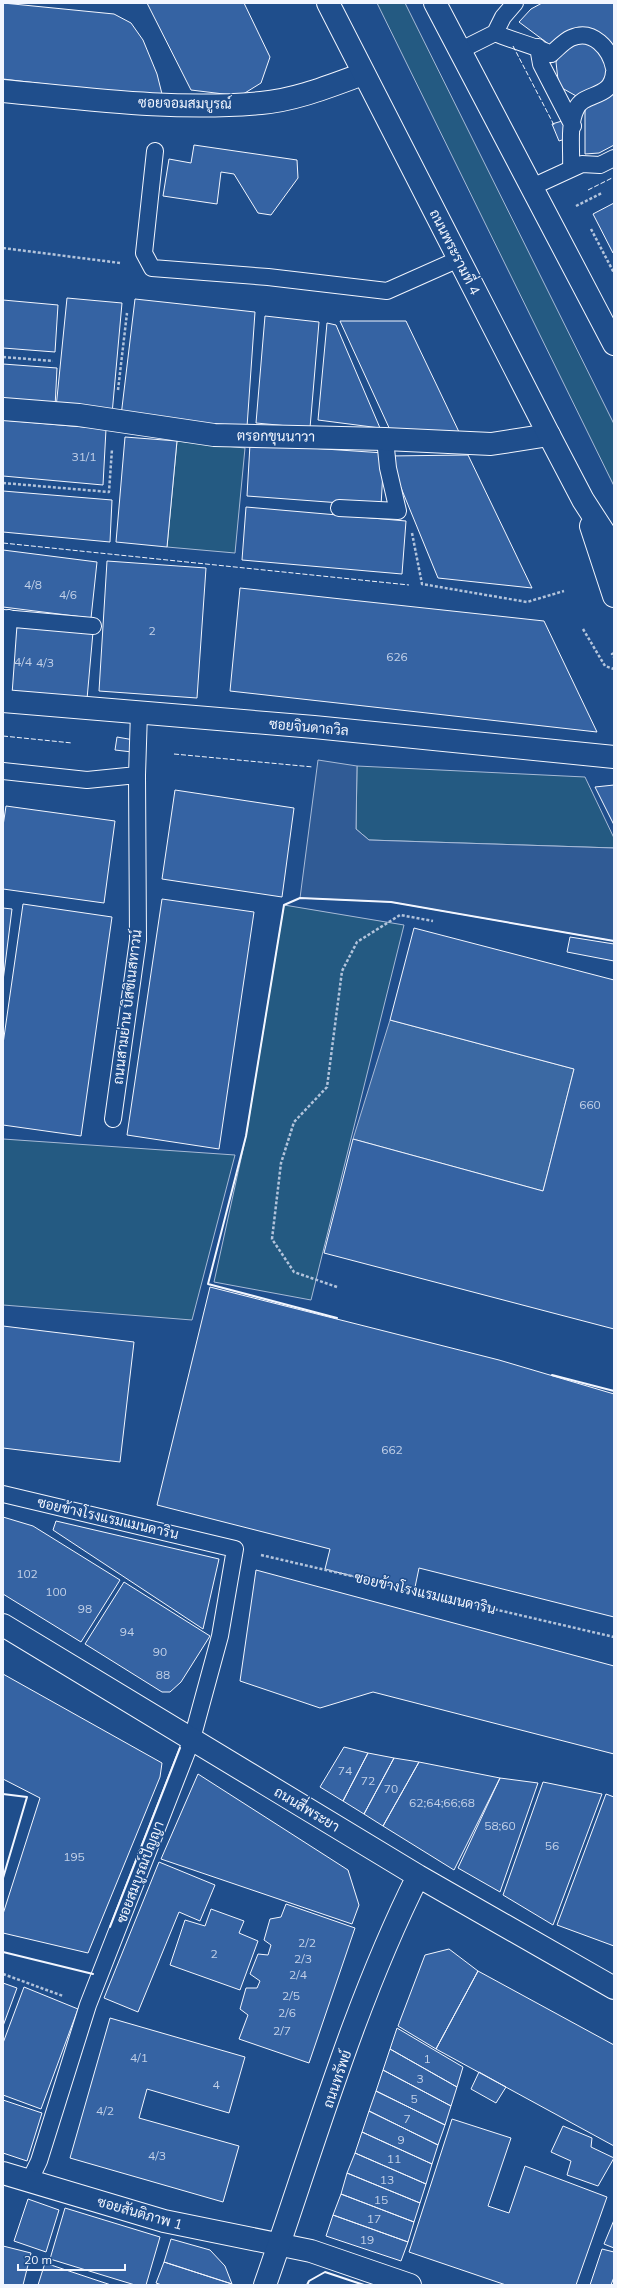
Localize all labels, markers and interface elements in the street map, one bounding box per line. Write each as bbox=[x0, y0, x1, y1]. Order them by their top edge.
street label: ซอยจอมสมบูรณ์ bbox=[138, 93, 232, 114]
street label: ถนนพระรามที่ 4 bbox=[426, 205, 487, 298]
street label: ตรอกขุนนาวา bbox=[237, 426, 315, 447]
house number: 31/1 bbox=[71, 449, 97, 464]
house number: 4/8 bbox=[24, 577, 42, 592]
house number: 4/6 bbox=[59, 587, 77, 602]
house number: 2 bbox=[148, 623, 156, 638]
house number: 626 bbox=[386, 649, 408, 664]
house number: 4/4 bbox=[14, 654, 32, 669]
house number: 4/3 bbox=[36, 655, 54, 670]
street label: ซอยจินดาถวิล bbox=[268, 715, 350, 739]
street label: ถนนสามย่าน บิสซิเนสทาวน์ bbox=[109, 928, 145, 1086]
house number: 660 bbox=[579, 1097, 601, 1112]
house number: 662 bbox=[381, 1442, 403, 1457]
street label: ซอยข้างโรงแรมแมนดาริน bbox=[36, 1493, 181, 1543]
house number: 102 bbox=[16, 1566, 38, 1581]
street label: ซอยข้างโรงแรมแมนดาริน bbox=[353, 1568, 498, 1618]
house number: 100 bbox=[45, 1584, 67, 1599]
house number: 98 bbox=[78, 1601, 92, 1616]
house number: 94 bbox=[120, 1624, 134, 1639]
house number: 90 bbox=[153, 1644, 167, 1659]
house number: 88 bbox=[156, 1667, 170, 1682]
house number: 74 bbox=[338, 1763, 352, 1778]
house number: 72 bbox=[361, 1773, 375, 1788]
street label: ถนนสี่พระยา bbox=[271, 1780, 345, 1836]
house number: 70 bbox=[384, 1781, 398, 1796]
house number: 62;64;66;68 bbox=[409, 1795, 475, 1810]
street label: ซอยสมบูรณ์ปัญญา bbox=[112, 1818, 169, 1926]
house number: 58;60 bbox=[484, 1818, 516, 1833]
house number: 56 bbox=[545, 1838, 559, 1853]
house number: 195 bbox=[63, 1849, 85, 1864]
house number: 2/2 bbox=[298, 1935, 316, 1950]
house number: 2 bbox=[210, 1946, 218, 1961]
house number: 2/3 bbox=[294, 1951, 312, 1966]
house number: 2/4 bbox=[289, 1967, 307, 1982]
house number: 2/5 bbox=[282, 1988, 300, 2003]
house number: 2/6 bbox=[278, 2005, 296, 2020]
house number: 2/7 bbox=[273, 2023, 291, 2038]
street label: ถนนทรัพย์ bbox=[319, 2048, 355, 2110]
house number: 4/1 bbox=[130, 2050, 148, 2065]
house number: 1 bbox=[423, 2051, 431, 2066]
house number: 3 bbox=[416, 2071, 424, 2086]
house number: 4 bbox=[212, 2077, 220, 2092]
house number: 5 bbox=[410, 2091, 418, 2106]
house number: 4/2 bbox=[96, 2103, 114, 2118]
house number: 7 bbox=[403, 2111, 411, 2126]
house number: 9 bbox=[397, 2132, 405, 2147]
house number: 4/3 bbox=[148, 2148, 166, 2163]
house number: 11 bbox=[387, 2151, 401, 2166]
house number: 13 bbox=[380, 2172, 394, 2187]
street label: ซอยสันติภาพ 1 bbox=[95, 2192, 185, 2234]
house number: 15 bbox=[374, 2192, 388, 2207]
house number: 17 bbox=[367, 2211, 381, 2226]
house number: 19 bbox=[360, 2232, 374, 2247]
scale bar bbox=[18, 2246, 125, 2272]
text: 20 m bbox=[24, 2252, 52, 2267]

